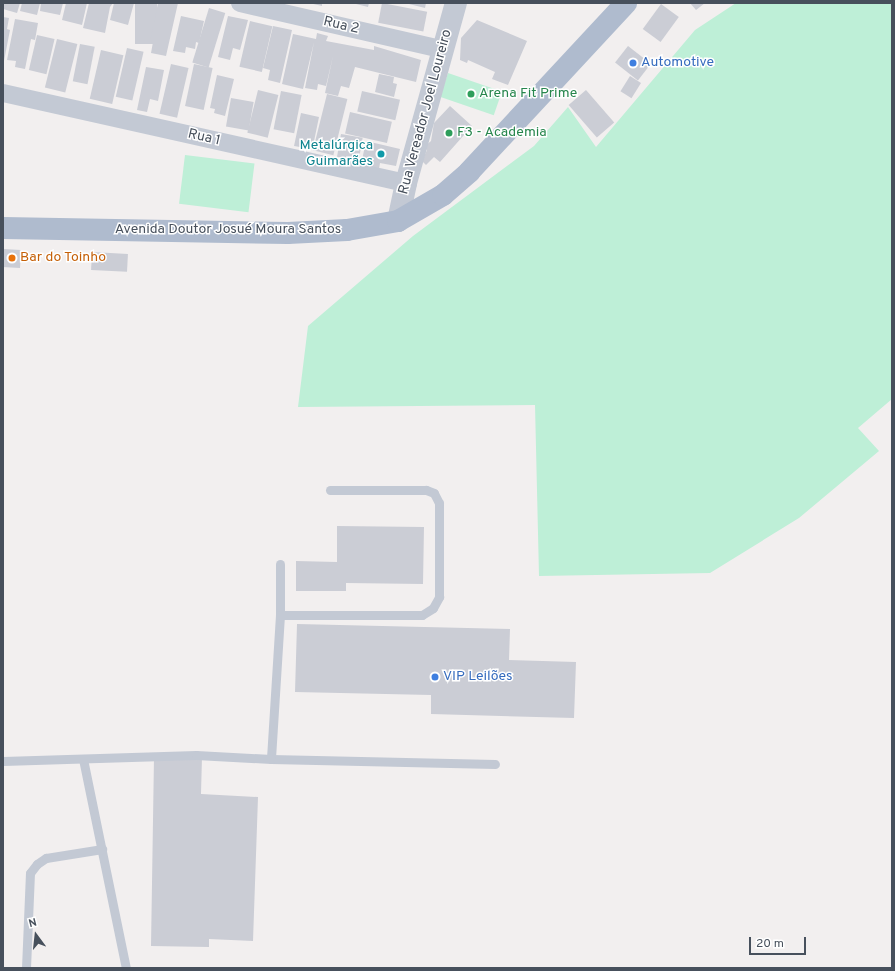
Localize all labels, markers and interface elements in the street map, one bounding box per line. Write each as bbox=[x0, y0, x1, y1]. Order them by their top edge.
street label: Rua 2 bbox=[321, 14, 361, 38]
street label: Rua Vereador Joel Loureiro bbox=[396, 27, 456, 197]
place label: Automotive bbox=[641, 55, 714, 71]
marker: Automotive bbox=[628, 58, 638, 68]
place label: Arena Fit Prime bbox=[479, 86, 577, 102]
marker: Arena Fit Prime bbox=[466, 89, 476, 99]
place label: F3 - Academia bbox=[457, 125, 547, 141]
street label: Rua 1 bbox=[186, 126, 222, 150]
marker: F3 - Academia bbox=[444, 128, 454, 138]
place label: Metalúrgica Guimarães bbox=[300, 138, 373, 170]
marker: Metalúrgica Guimarães bbox=[376, 149, 386, 159]
street label: Avenida Doutor Josué Moura Santos bbox=[115, 222, 341, 238]
place label: Bar do Toinho bbox=[20, 250, 107, 266]
marker: Bar do Toinho bbox=[7, 253, 17, 263]
place label: VIP Leilões bbox=[443, 669, 512, 685]
marker: VIP Leilões bbox=[430, 672, 440, 682]
north arrow bbox=[16, 915, 56, 955]
text: N bbox=[27, 916, 39, 931]
scale bar bbox=[751, 929, 808, 955]
text: 20 m bbox=[756, 936, 784, 952]

